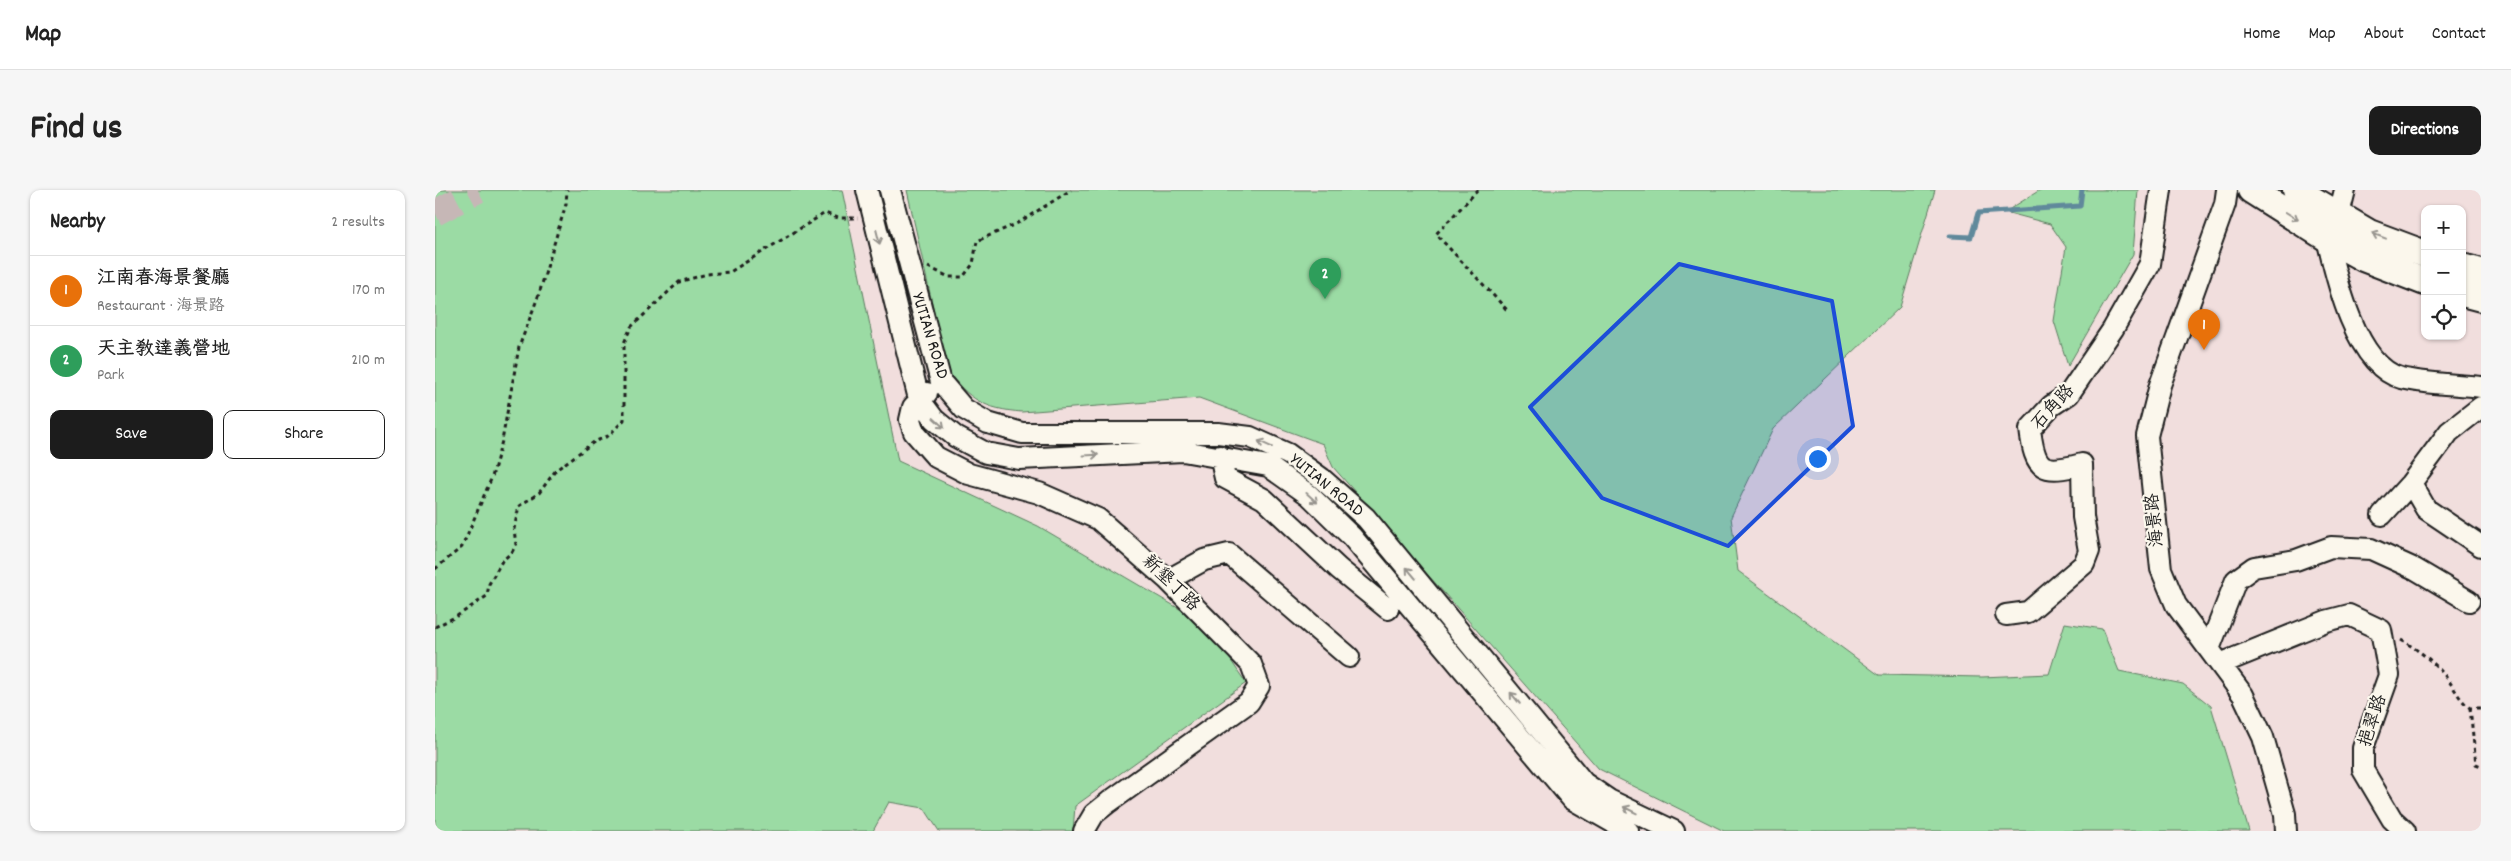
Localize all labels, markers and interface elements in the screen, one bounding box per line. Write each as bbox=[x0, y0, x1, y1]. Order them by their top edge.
text: Map bbox=[25, 18, 61, 52]
text: Home bbox=[2243, 22, 2280, 47]
text: Map bbox=[2308, 22, 2336, 47]
text: About bbox=[2364, 22, 2404, 47]
text: Contact bbox=[2432, 22, 2486, 47]
text: Find us bbox=[30, 105, 122, 155]
button: Directions bbox=[2369, 106, 2481, 155]
map controls bbox=[2421, 205, 2466, 340]
button: + bbox=[2421, 205, 2466, 250]
text: Nearby bbox=[50, 208, 105, 238]
text: 2 results bbox=[331, 211, 385, 234]
one-way arrow bbox=[2285, 212, 2299, 222]
one-way arrow bbox=[874, 229, 883, 245]
one-way arrow bbox=[2372, 231, 2387, 240]
button: − bbox=[2421, 250, 2466, 295]
pin: 2 bbox=[1309, 258, 1341, 299]
text: 江南春海景餐廳 bbox=[97, 266, 230, 293]
text: 1 bbox=[64, 279, 68, 302]
text: 170 m bbox=[352, 279, 385, 302]
street label: YUTIAN ROAD bbox=[904, 290, 954, 382]
text: Restaurant · 海景路 bbox=[97, 295, 225, 318]
button: locate bbox=[2421, 295, 2466, 340]
pin: 1 bbox=[2188, 309, 2220, 350]
text: 天主教達義營地 bbox=[97, 337, 230, 364]
text: 2 bbox=[63, 349, 70, 372]
text: 210 m bbox=[351, 349, 385, 372]
text: Park bbox=[97, 364, 124, 387]
street label: 石角路 bbox=[2027, 380, 2081, 436]
button: Save bbox=[50, 410, 213, 459]
button: Share bbox=[223, 410, 385, 459]
one-way arrow bbox=[932, 417, 945, 428]
one-way arrow bbox=[1258, 438, 1273, 448]
your location bbox=[1805, 446, 1831, 472]
street label: YUTIAN ROAD bbox=[1284, 448, 1368, 524]
one-way arrow bbox=[1083, 451, 1099, 460]
one-way arrow bbox=[1305, 492, 1318, 504]
street label: 海景路 bbox=[2141, 492, 2171, 548]
street label: 新墾丁路 bbox=[1135, 550, 1205, 618]
one-way arrow bbox=[1406, 567, 1417, 580]
street label: 挹翠路 bbox=[2354, 691, 2394, 751]
one-way arrow bbox=[1509, 692, 1521, 705]
one-way arrow bbox=[1623, 805, 1638, 814]

